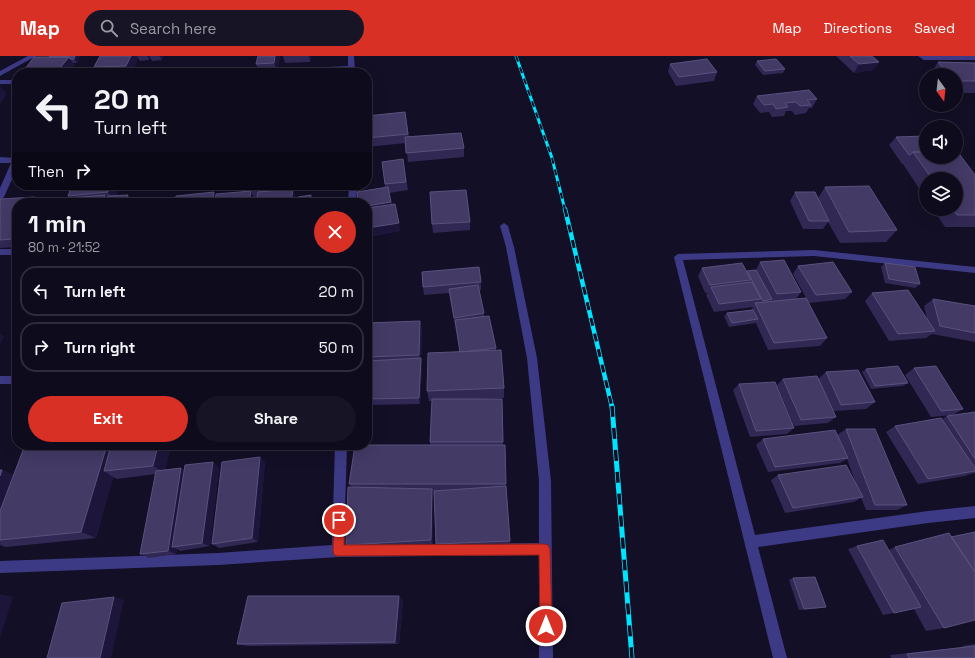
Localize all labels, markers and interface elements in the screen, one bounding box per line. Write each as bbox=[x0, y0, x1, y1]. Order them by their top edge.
search box bbox=[84, 10, 364, 46]
text: Map bbox=[20, 16, 60, 41]
icon: search bbox=[98, 17, 120, 39]
text: Search here bbox=[130, 19, 216, 38]
text: Map bbox=[772, 19, 802, 37]
text: Directions bbox=[824, 19, 892, 37]
text: Saved bbox=[914, 19, 955, 37]
north arrow bbox=[919, 68, 963, 112]
map controls bbox=[919, 68, 963, 216]
text: 20 m bbox=[94, 81, 160, 117]
icon: left bbox=[28, 84, 80, 136]
text: Turn left bbox=[94, 116, 167, 139]
button: sound bbox=[919, 120, 963, 164]
icon: right bbox=[72, 160, 94, 182]
text: Then bbox=[28, 162, 64, 181]
button: layers bbox=[919, 172, 963, 216]
text: 1 min bbox=[28, 208, 87, 239]
button: close bbox=[314, 211, 356, 253]
text: 80 m · 21:52 bbox=[28, 239, 100, 256]
icon: left bbox=[30, 280, 52, 302]
text: Turn left bbox=[64, 282, 126, 301]
text: 20 m bbox=[319, 282, 354, 301]
icon: right bbox=[30, 336, 52, 358]
text: Turn right bbox=[64, 338, 135, 357]
text: 50 m bbox=[319, 338, 354, 357]
button: Exit bbox=[28, 396, 188, 442]
button: Share bbox=[196, 396, 356, 442]
pin bbox=[322, 503, 356, 537]
icon: arrive bbox=[328, 509, 350, 531]
position arrow bbox=[525, 605, 567, 647]

